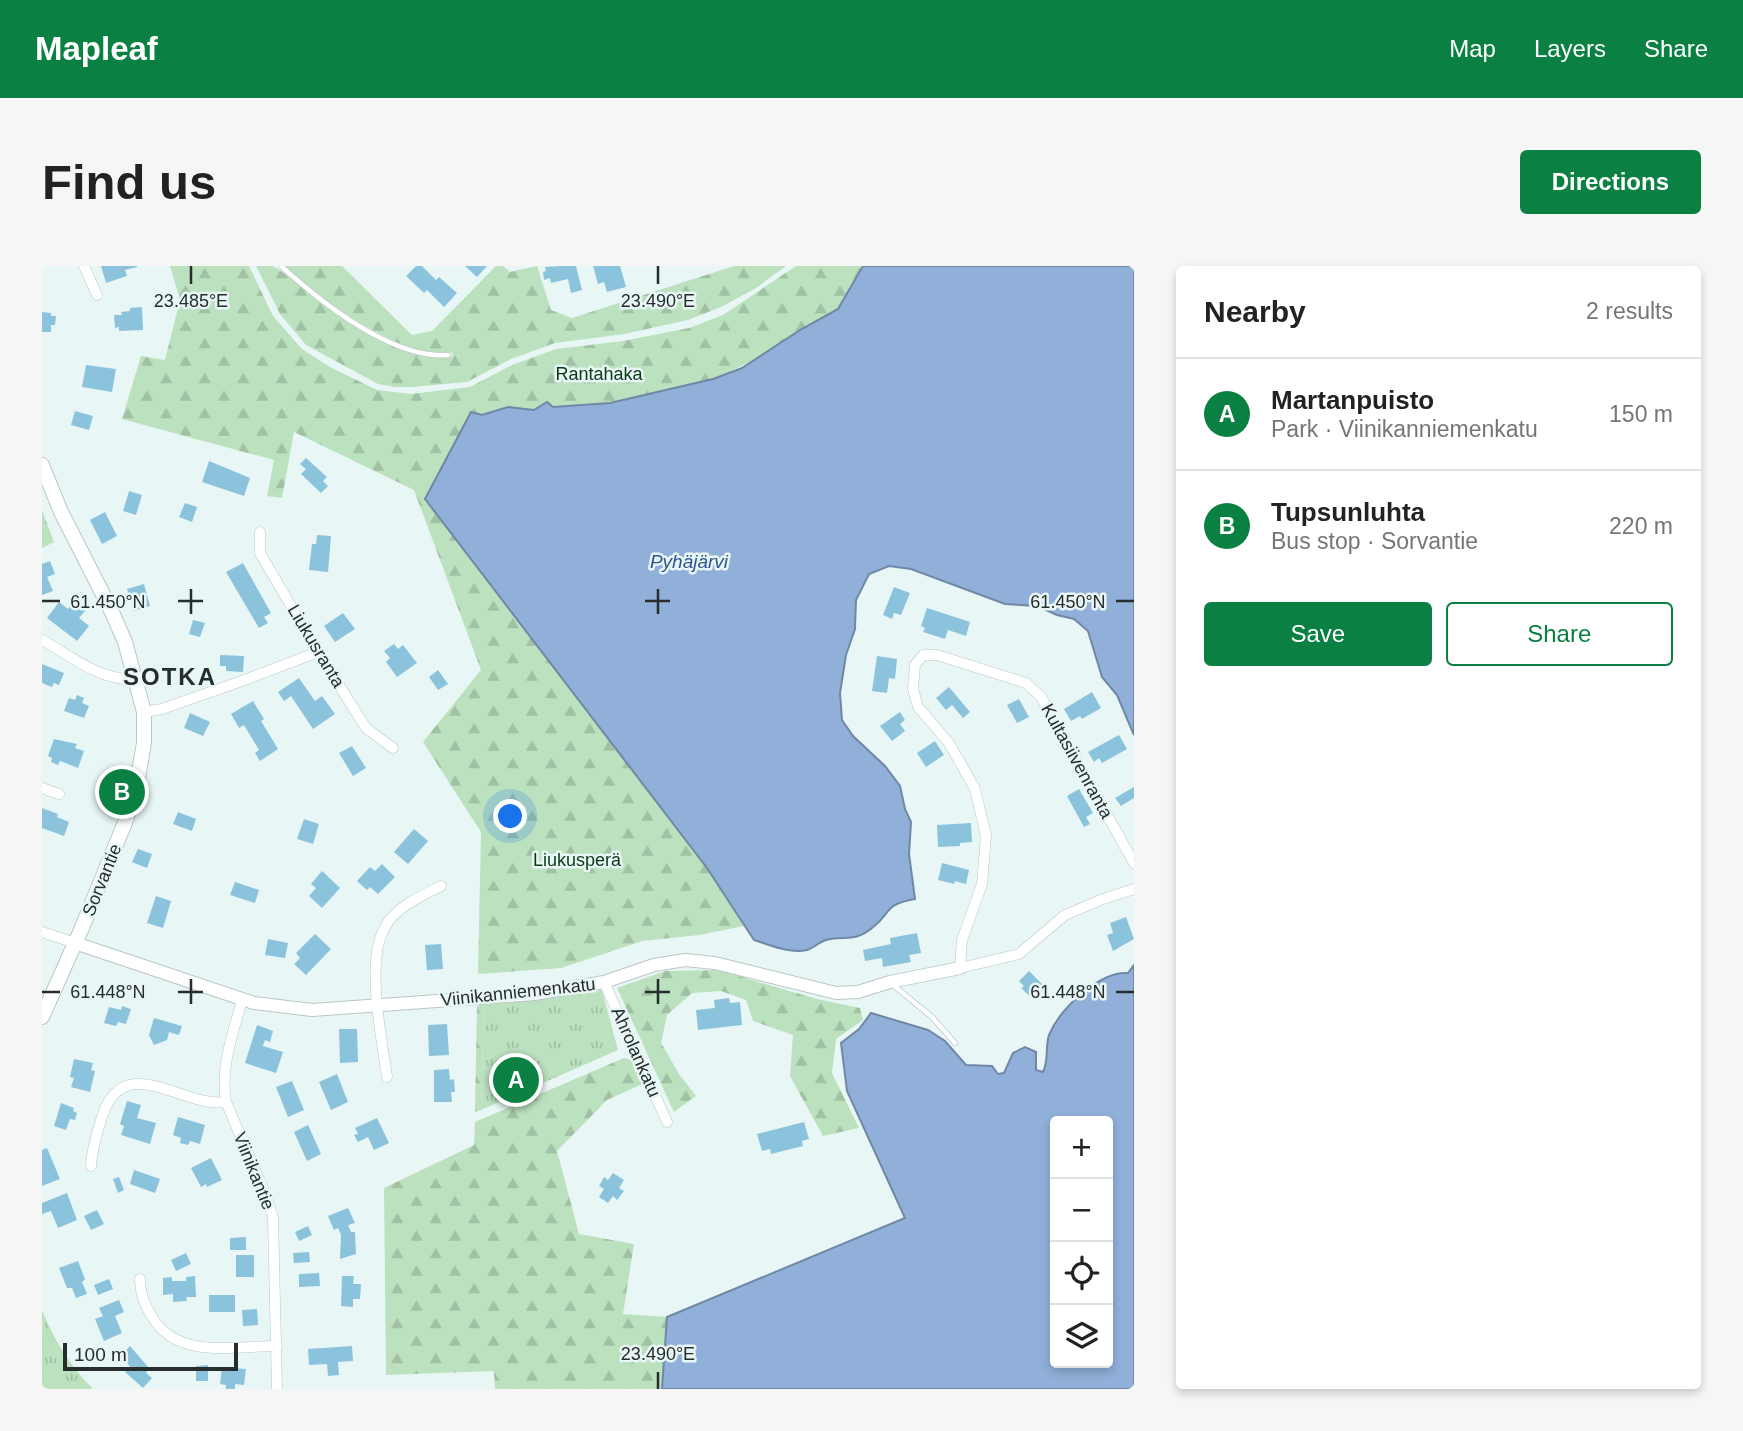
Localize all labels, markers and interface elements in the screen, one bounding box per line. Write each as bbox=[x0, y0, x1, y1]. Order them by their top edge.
text: Mapleaf bbox=[35, 30, 158, 67]
text: Map bbox=[1449, 35, 1496, 62]
text: Layers bbox=[1534, 35, 1606, 62]
text: Share bbox=[1644, 35, 1708, 62]
button: Directions bbox=[1520, 150, 1701, 214]
text: Find us bbox=[42, 155, 216, 209]
text: 23.485°E bbox=[154, 291, 228, 311]
text: 23.490°E bbox=[621, 291, 695, 311]
text: Nearby bbox=[1204, 295, 1306, 328]
text: 2 results bbox=[1586, 298, 1673, 324]
park label: Rantahaka bbox=[555, 364, 644, 384]
text: Martanpuisto bbox=[1271, 385, 1434, 415]
text: A bbox=[1219, 401, 1235, 427]
text: 150 m bbox=[1609, 401, 1673, 427]
text: Park · Viinikanniemenkatu bbox=[1271, 416, 1538, 442]
text: Tupsunluhta bbox=[1271, 497, 1425, 527]
text: B bbox=[1219, 513, 1235, 539]
text: 220 m bbox=[1609, 513, 1673, 539]
text: Bus stop · Sorvantie bbox=[1271, 528, 1478, 554]
water label: Pyhäjärvi bbox=[650, 551, 729, 572]
text: 61.450°N bbox=[70, 592, 146, 612]
text: 61.450°N bbox=[1030, 592, 1106, 612]
street label: Liukusranta bbox=[283, 601, 349, 692]
button: Save bbox=[1204, 602, 1432, 666]
button: Share bbox=[1446, 602, 1673, 666]
district label: SOTKA bbox=[123, 663, 217, 690]
street label: Kultasiivenranta bbox=[1037, 700, 1117, 823]
pin: B bbox=[99, 766, 145, 818]
your location bbox=[493, 799, 527, 833]
street label: Sorvantie bbox=[78, 841, 126, 919]
park label: Liukusperä bbox=[533, 850, 622, 870]
street label: Viinikanniemenkatu bbox=[439, 974, 597, 1010]
text: 61.448°N bbox=[70, 982, 146, 1002]
text: 61.448°N bbox=[1030, 982, 1106, 1002]
street label: Ahrolankatu bbox=[607, 1004, 665, 1100]
pin: A bbox=[493, 1054, 539, 1106]
map controls bbox=[1050, 1116, 1113, 1368]
button: + bbox=[1050, 1116, 1113, 1179]
street label: Viinikantie bbox=[229, 1129, 279, 1213]
button: − bbox=[1050, 1179, 1113, 1242]
button: locate bbox=[1050, 1242, 1113, 1305]
button: layers bbox=[1050, 1305, 1113, 1368]
scale bar bbox=[63, 1340, 238, 1372]
text: 100 m bbox=[74, 1344, 127, 1365]
text: 23.490°E bbox=[621, 1344, 695, 1364]

